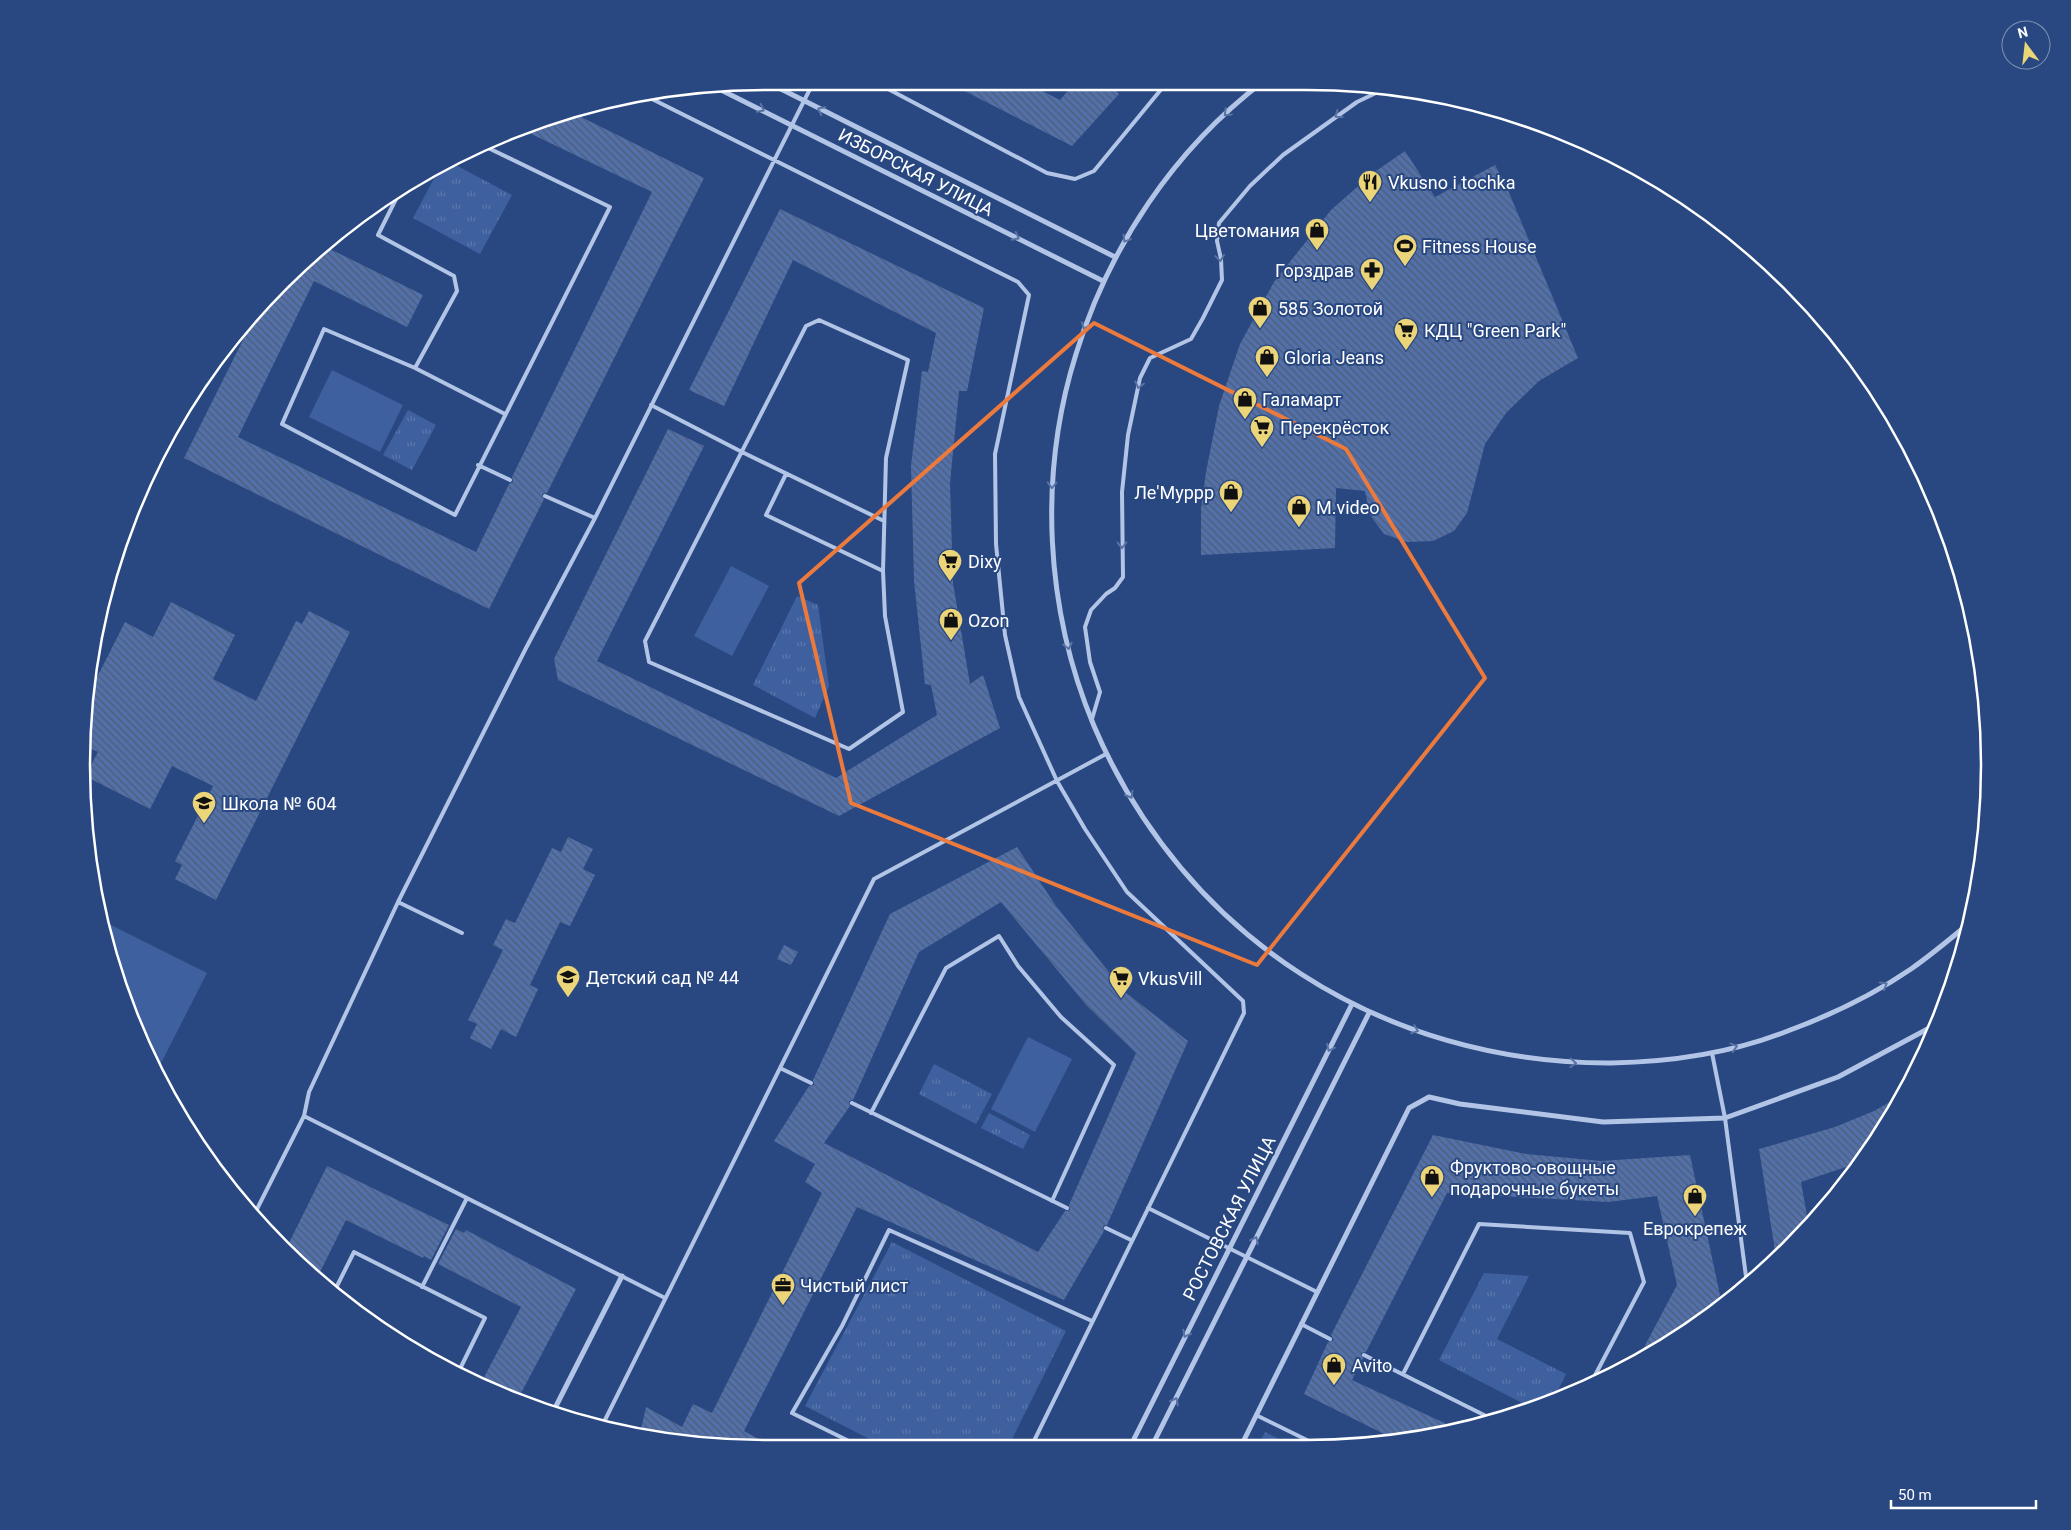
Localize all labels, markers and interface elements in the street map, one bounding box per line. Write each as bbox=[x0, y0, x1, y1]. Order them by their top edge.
north arrow bbox=[2001, 20, 2051, 70]
text: N bbox=[2016, 23, 2029, 41]
one-way arrow bbox=[756, 103, 765, 113]
one-way arrow bbox=[817, 106, 826, 116]
one-way arrow bbox=[1223, 107, 1232, 116]
one-way arrow bbox=[1334, 109, 1344, 118]
street label: ИЗБОРСКАЯ УЛИЦА bbox=[835, 124, 997, 220]
restaurant icon: Vkusno i tochka bbox=[1357, 169, 1383, 203]
place label: Vkusno i tochka bbox=[1388, 172, 1516, 193]
shop icon: Цветомания bbox=[1304, 217, 1330, 251]
place label: Цветомания bbox=[1195, 220, 1300, 241]
one-way arrow bbox=[1010, 231, 1019, 241]
sports icon: Fitness House bbox=[1392, 233, 1418, 267]
one-way arrow bbox=[1122, 234, 1132, 243]
place label: Fitness House bbox=[1422, 236, 1537, 257]
one-way arrow bbox=[1214, 255, 1225, 263]
pharmacy icon: Горздрав bbox=[1359, 257, 1385, 291]
place label: Горздрав bbox=[1275, 260, 1354, 281]
shop icon: 585 Золотой bbox=[1247, 295, 1273, 329]
place label: 585 Золотой bbox=[1278, 298, 1383, 319]
supermarket icon: КДЦ "Green Park" bbox=[1393, 317, 1419, 351]
place label: КДЦ "Green Park" bbox=[1424, 320, 1566, 341]
one-way arrow bbox=[1081, 321, 1091, 330]
shop icon: Gloria Jeans bbox=[1254, 344, 1280, 378]
place label: Gloria Jeans bbox=[1284, 347, 1384, 368]
one-way arrow bbox=[1135, 380, 1145, 388]
shop icon: Галамарт bbox=[1232, 386, 1258, 420]
place label: Галамарт bbox=[1262, 389, 1342, 410]
supermarket icon: Перекрёсток bbox=[1249, 414, 1275, 448]
place label: Перекрёсток bbox=[1280, 417, 1389, 438]
shop icon: Ле'Муррр bbox=[1218, 479, 1244, 513]
one-way arrow bbox=[1047, 481, 1058, 489]
place label: Ле'Муррр bbox=[1134, 482, 1214, 503]
shop icon: M.video bbox=[1286, 494, 1312, 528]
place label: M.video bbox=[1316, 497, 1380, 518]
one-way arrow bbox=[1117, 542, 1127, 550]
supermarket icon: Dixy bbox=[937, 548, 963, 582]
place label: Dixy bbox=[968, 551, 1002, 572]
shop icon: Ozon bbox=[938, 607, 964, 641]
place label: Ozon bbox=[968, 610, 1009, 631]
one-way arrow bbox=[1062, 641, 1073, 650]
school or university icon: Школа № 604 bbox=[191, 790, 217, 824]
one-way arrow bbox=[1123, 790, 1133, 799]
place label: Школа № 604 bbox=[222, 793, 337, 814]
school or university icon: Детский сад № 44 bbox=[555, 964, 581, 998]
supermarket icon: VkusVill bbox=[1108, 965, 1134, 999]
place label: Детский сад № 44 bbox=[586, 967, 739, 988]
place label: VkusVill bbox=[1138, 968, 1202, 989]
one-way arrow bbox=[1878, 981, 1887, 991]
one-way arrow bbox=[1410, 1025, 1418, 1035]
one-way arrow bbox=[1730, 1042, 1738, 1052]
one-way arrow bbox=[1326, 1043, 1336, 1052]
one-way arrow bbox=[1569, 1057, 1577, 1068]
street label: РОСТОВСКАЯ УЛИЦА bbox=[1178, 1132, 1280, 1304]
place label: Фруктово-овощные подарочные букеты bbox=[1450, 1157, 1619, 1199]
shop icon: Фруктово-овощные подарочные букеты bbox=[1419, 1164, 1445, 1198]
shop icon: Еврокрепеж bbox=[1682, 1183, 1708, 1217]
place label: Еврокрепеж bbox=[1643, 1218, 1747, 1239]
one-way arrow bbox=[1249, 1236, 1259, 1245]
office icon: Чистый лист bbox=[770, 1272, 796, 1306]
place label: Чистый лист bbox=[800, 1275, 909, 1296]
one-way arrow bbox=[1182, 1329, 1193, 1338]
shop icon: Avito bbox=[1321, 1352, 1347, 1386]
place label: Avito bbox=[1352, 1355, 1392, 1376]
one-way arrow bbox=[1169, 1397, 1179, 1406]
scale bar bbox=[1891, 1478, 2036, 1510]
text: 50 m bbox=[1898, 1486, 1932, 1504]

